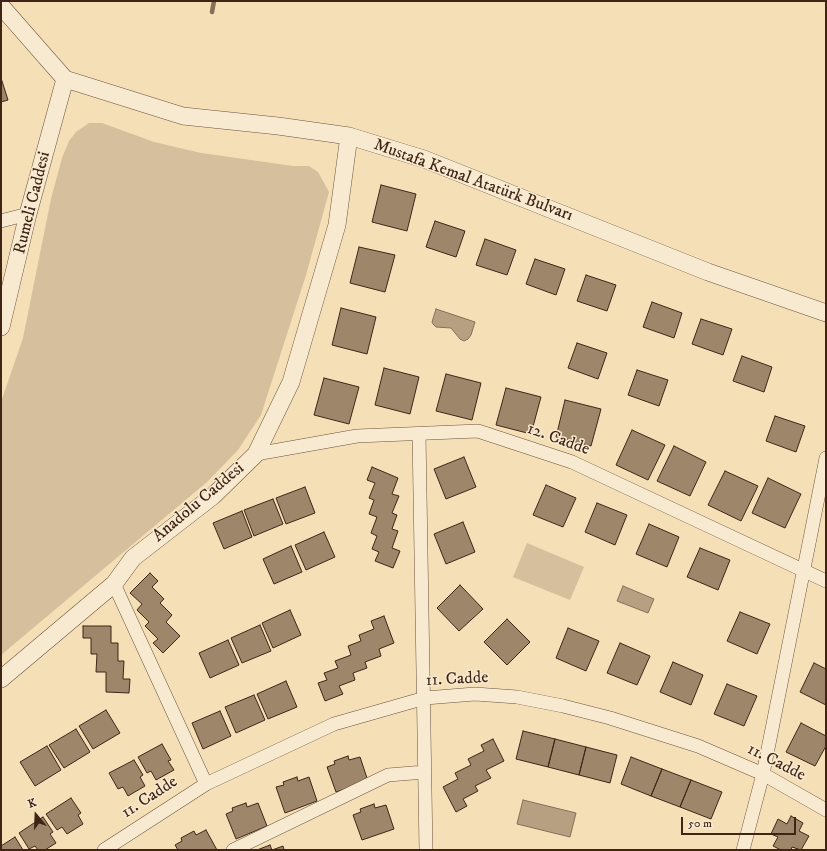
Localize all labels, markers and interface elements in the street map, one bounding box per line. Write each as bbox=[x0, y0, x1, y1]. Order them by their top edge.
street label: Mustafa Kemal Atatürk Bulvarı bbox=[371, 135, 575, 227]
street label: Rumeli Caddesi bbox=[10, 150, 56, 256]
street label: 12. Cadde bbox=[524, 419, 592, 461]
street label: Anadolu Caddesi bbox=[149, 459, 249, 547]
street label: 11. Cadde bbox=[425, 668, 489, 692]
street label: 11. Cadde bbox=[743, 740, 809, 786]
street label: 11. Cadde bbox=[118, 772, 182, 824]
north arrow bbox=[16, 795, 56, 835]
text: K bbox=[26, 796, 38, 812]
scale bar bbox=[683, 809, 798, 835]
text: 50 m bbox=[688, 816, 712, 831]

